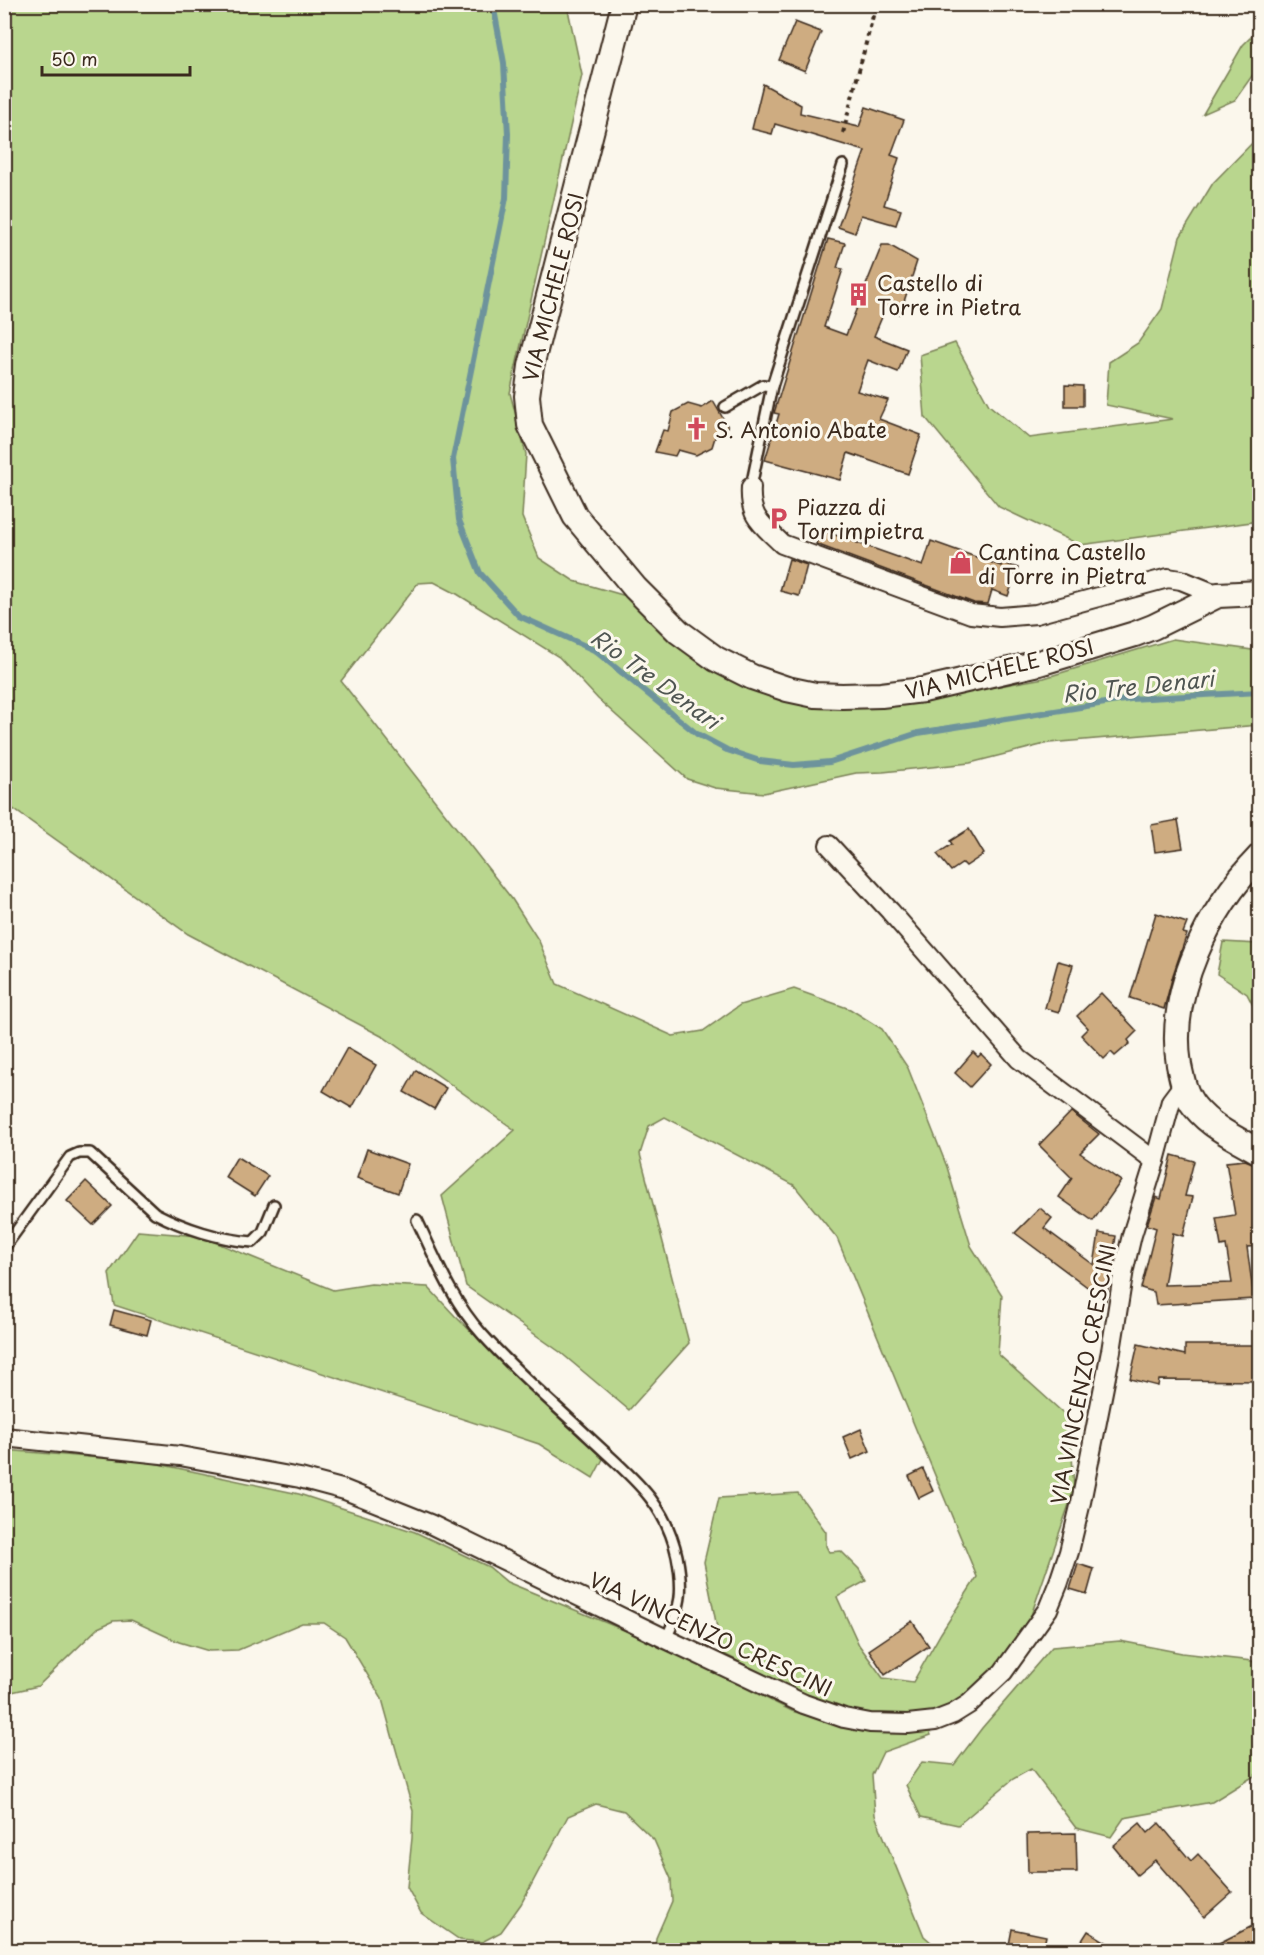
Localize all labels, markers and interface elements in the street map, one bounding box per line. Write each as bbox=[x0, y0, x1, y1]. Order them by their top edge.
scale bar bbox=[42, 39, 190, 77]
text: 50 m bbox=[51, 45, 98, 72]
street label: VIA MICHELE ROSI bbox=[513, 189, 591, 385]
place label: Castello di Torre in Pietra bbox=[877, 266, 1021, 322]
building icon: Castello di Torre in Pietra bbox=[846, 281, 872, 307]
place label: S. Antonio Abate bbox=[715, 413, 887, 445]
church icon: S. Antonio Abate bbox=[684, 416, 710, 442]
place label: Piazza di Torrimpietra bbox=[797, 490, 924, 546]
parking icon: Piazza di Torrimpietra bbox=[766, 505, 792, 531]
place label: Cantina Castello di Torre in Pietra bbox=[978, 535, 1146, 591]
shop icon: Cantina Castello di Torre in Pietra bbox=[947, 550, 973, 576]
water label: Rio Tre Denari bbox=[585, 620, 729, 738]
street label: VIA MICHELE ROSI bbox=[901, 629, 1097, 707]
water label: Rio Tre Denari bbox=[1061, 660, 1218, 709]
street label: VIA VINCENZO CRESCINI bbox=[1041, 1241, 1123, 1507]
street label: VIA VINCENZO CRESCINI bbox=[584, 1563, 838, 1703]

